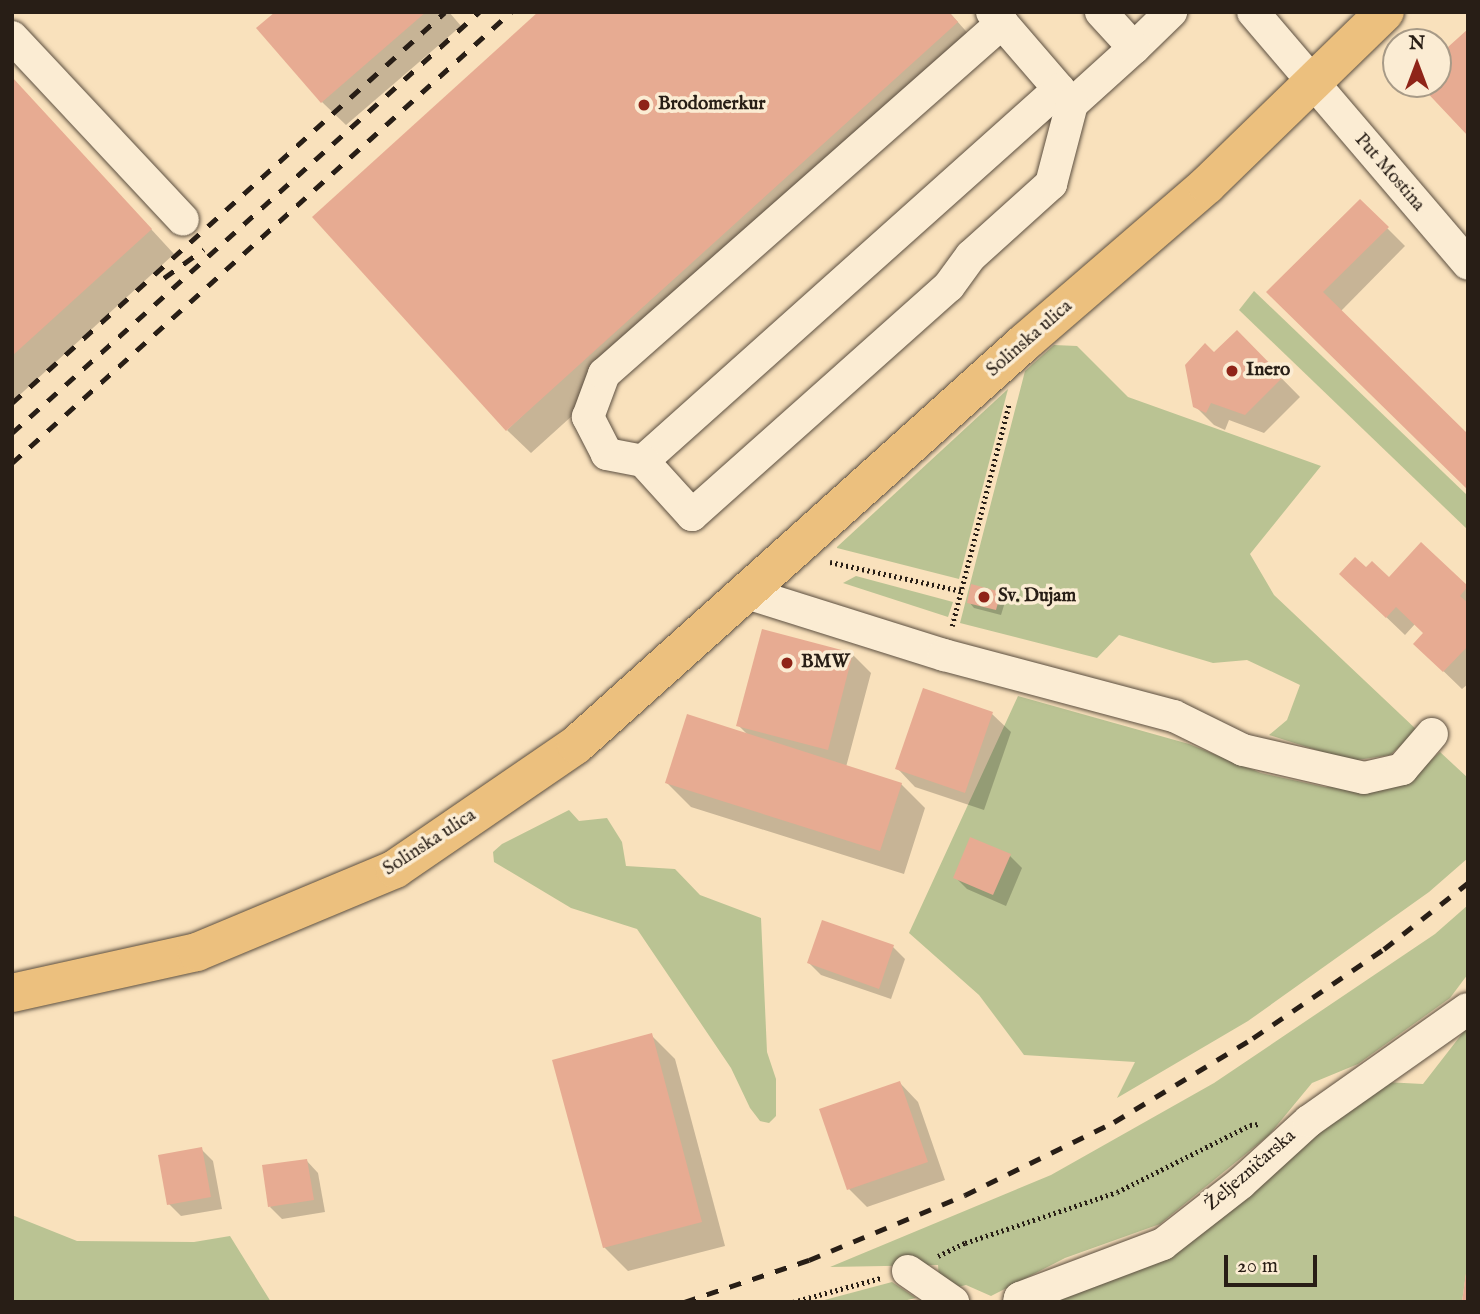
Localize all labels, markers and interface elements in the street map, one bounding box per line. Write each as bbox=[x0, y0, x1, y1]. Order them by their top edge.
north arrow bbox=[1382, 28, 1452, 98]
text: N bbox=[1409, 32, 1425, 56]
place label: Brodomerkur bbox=[658, 94, 765, 116]
marker: Brodomerkur bbox=[636, 97, 652, 113]
street label: Put Mostina bbox=[1349, 129, 1429, 217]
street label: Solinska ulica bbox=[983, 296, 1077, 382]
place label: Inero bbox=[1246, 360, 1290, 382]
marker: Inero bbox=[1224, 363, 1240, 379]
place label: Sv. Dujam bbox=[998, 586, 1076, 608]
marker: Sv. Dujam bbox=[976, 589, 992, 605]
place label: BMW bbox=[801, 652, 850, 674]
marker: BMW bbox=[779, 655, 795, 671]
street label: Solinska ulica bbox=[379, 805, 481, 881]
street label: Željezničarska bbox=[1201, 1125, 1301, 1217]
scale bar bbox=[1228, 1240, 1321, 1284]
text: 20 m bbox=[1237, 1253, 1278, 1280]

